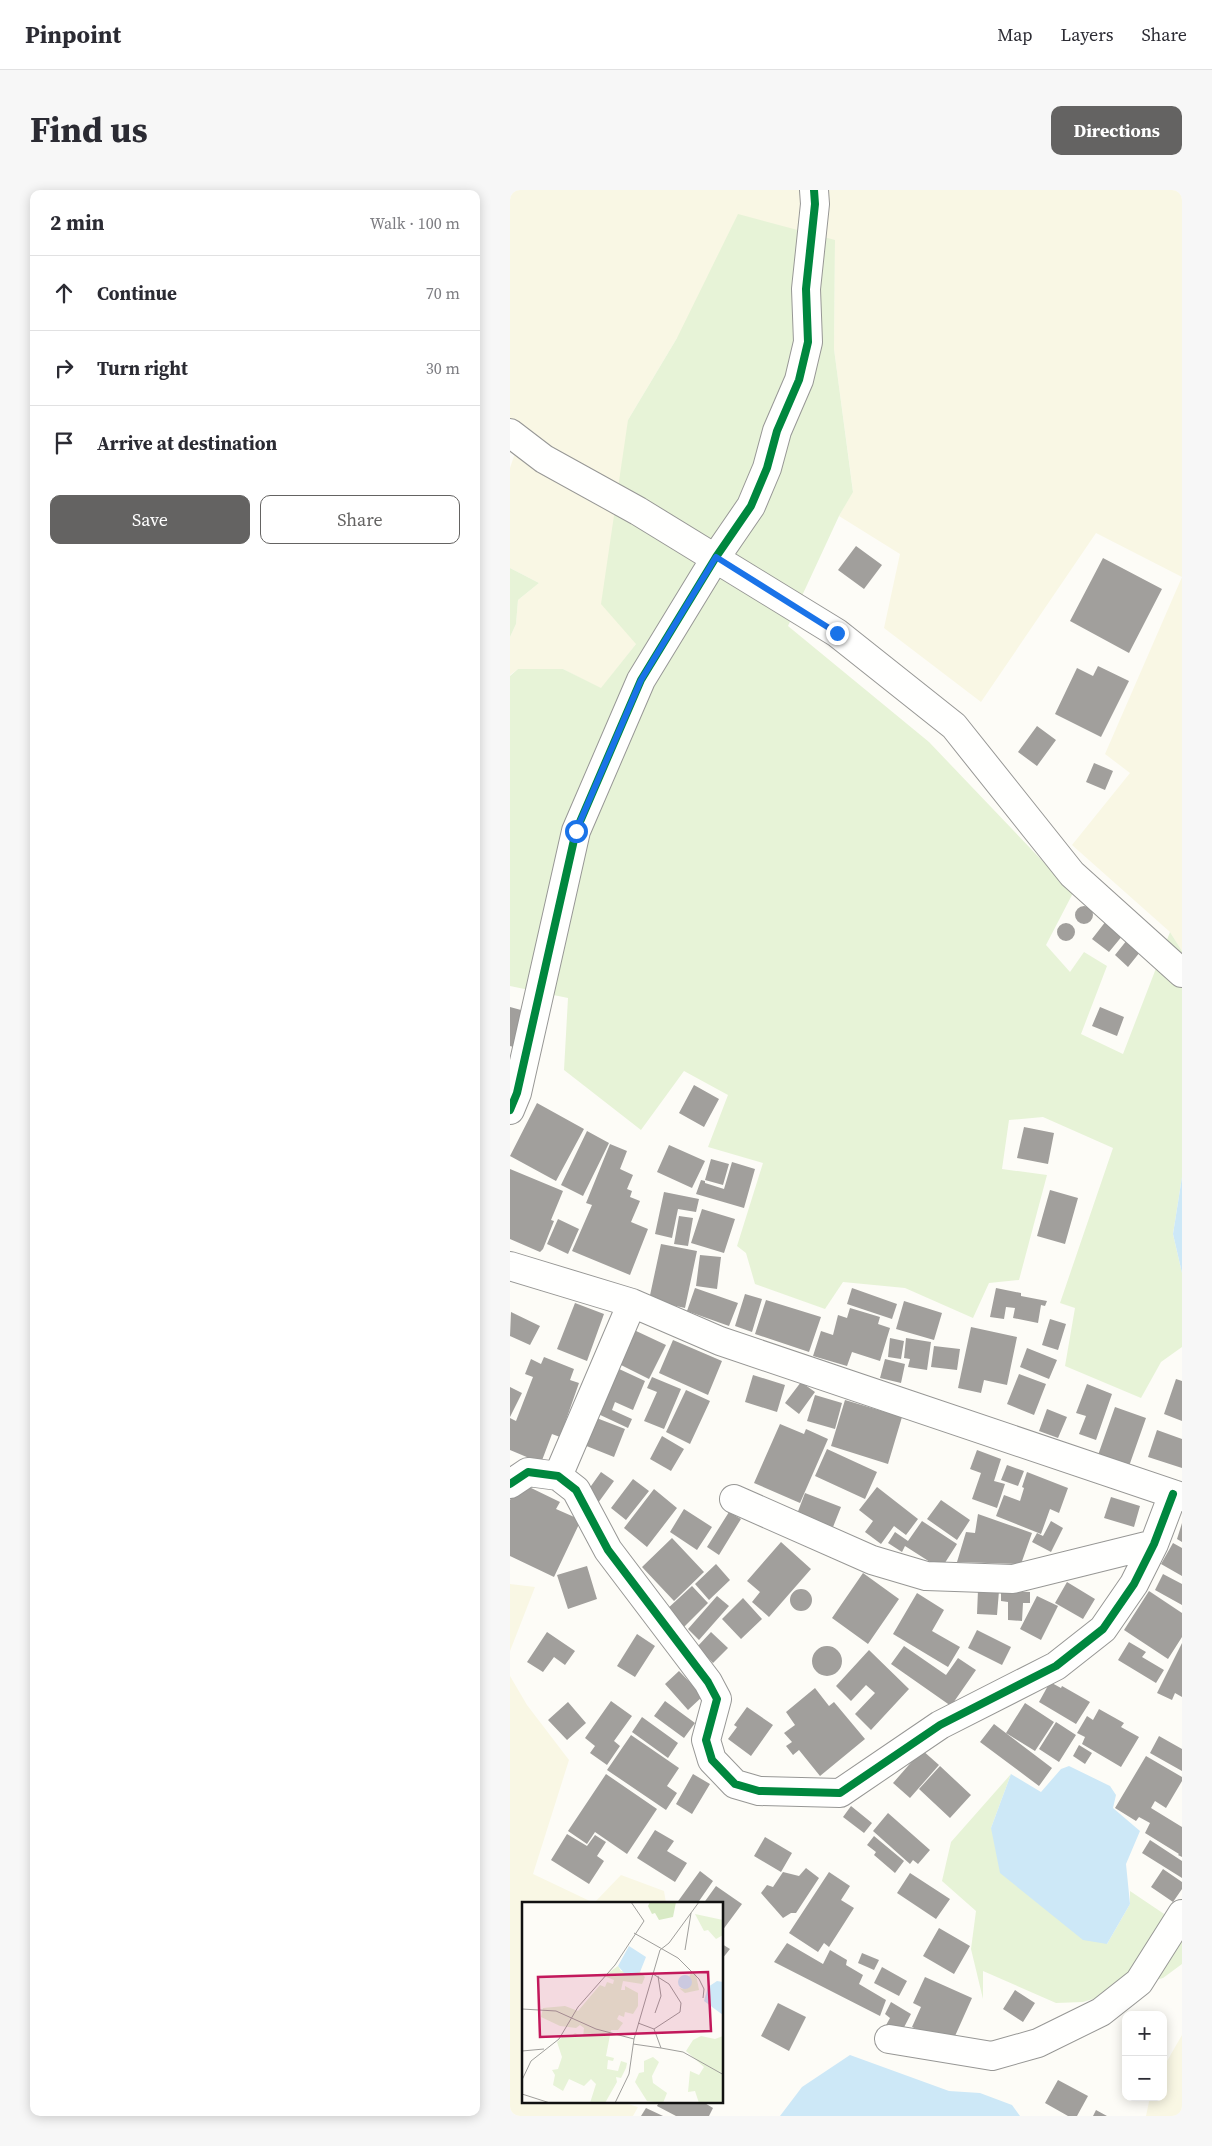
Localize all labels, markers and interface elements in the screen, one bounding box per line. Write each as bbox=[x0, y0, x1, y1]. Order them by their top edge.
text: Pinpoint bbox=[25, 18, 121, 51]
text: Map bbox=[997, 22, 1032, 47]
text: Layers bbox=[1060, 22, 1113, 47]
text: Share bbox=[1141, 22, 1187, 47]
text: Find us bbox=[30, 106, 148, 154]
button: Directions bbox=[1051, 106, 1182, 155]
text: 2 min bbox=[50, 208, 105, 237]
text: Walk · 100 m bbox=[370, 212, 460, 234]
icon: ahead bbox=[50, 279, 78, 307]
text: Continue bbox=[97, 280, 177, 306]
text: 70 m bbox=[426, 282, 460, 304]
icon: right bbox=[50, 354, 78, 382]
text: Turn right bbox=[97, 355, 188, 381]
text: 30 m bbox=[426, 357, 460, 379]
icon: arrive bbox=[50, 429, 78, 457]
text: Arrive at destination bbox=[97, 430, 277, 456]
button: Save bbox=[50, 495, 250, 544]
button: Share bbox=[260, 495, 460, 544]
route end bbox=[826, 622, 849, 645]
route start bbox=[565, 820, 588, 843]
inset map bbox=[522, 1902, 724, 2104]
map controls bbox=[1122, 2011, 1167, 2101]
button: + bbox=[1122, 2011, 1167, 2056]
button: − bbox=[1122, 2056, 1167, 2101]

